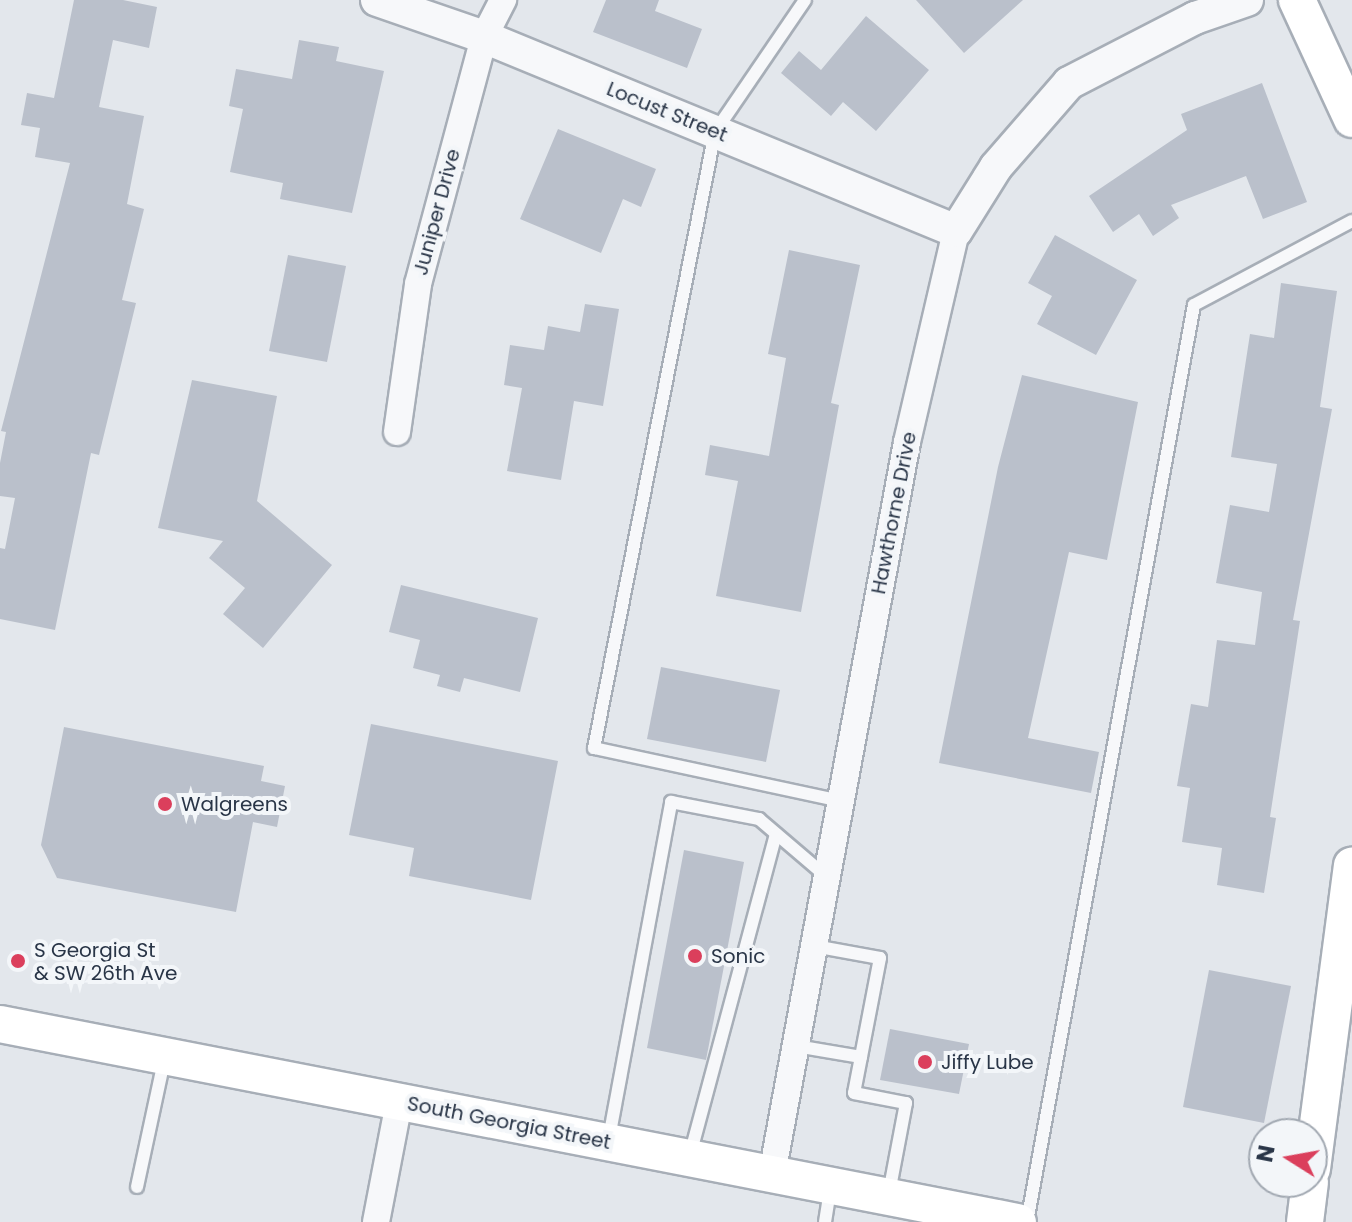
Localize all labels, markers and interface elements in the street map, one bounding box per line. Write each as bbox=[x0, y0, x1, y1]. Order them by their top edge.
street label: Locust Street bbox=[603, 77, 731, 147]
street label: Juniper Drive bbox=[409, 146, 465, 278]
street label: Hawthorne Drive bbox=[866, 430, 922, 596]
place label: Walgreens bbox=[181, 792, 288, 816]
marker: Walgreens bbox=[156, 795, 174, 813]
place label: S Georgia St & SW 26th Ave bbox=[34, 938, 177, 985]
place label: Sonic bbox=[711, 944, 765, 968]
marker: Sonic bbox=[686, 947, 704, 965]
marker: S Georgia St & SW 26th Ave bbox=[9, 952, 27, 970]
place label: Jiffy Lube bbox=[941, 1050, 1034, 1074]
marker: Jiffy Lube bbox=[916, 1053, 934, 1071]
street label: South Georgia Street bbox=[405, 1091, 613, 1155]
north arrow bbox=[1248, 1118, 1328, 1198]
text: N bbox=[1249, 1143, 1283, 1165]

